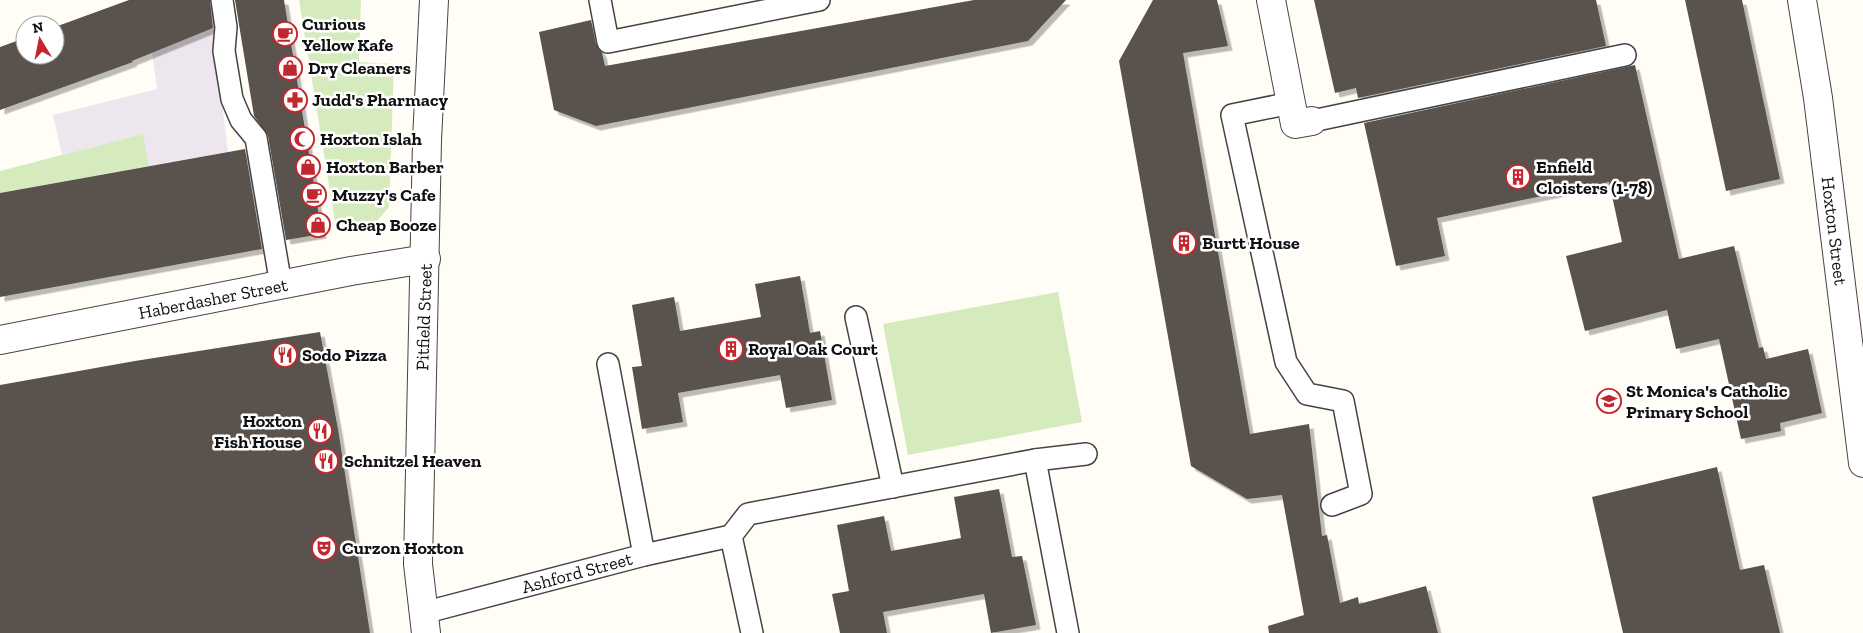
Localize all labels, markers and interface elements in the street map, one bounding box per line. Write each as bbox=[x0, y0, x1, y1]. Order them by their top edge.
place label: Curious Yellow Kafe bbox=[302, 13, 393, 56]
north arrow bbox=[15, 15, 65, 65]
text: N bbox=[31, 18, 45, 37]
cafe icon: Curious Yellow Kafe bbox=[272, 21, 298, 47]
shop icon: Dry Cleaners bbox=[277, 55, 303, 81]
place label: Dry Cleaners bbox=[308, 57, 411, 79]
pharmacy icon: Judd's Pharmacy bbox=[282, 87, 308, 113]
place label: Judd's Pharmacy bbox=[312, 89, 448, 111]
mosque icon: Hoxton Islah bbox=[289, 126, 315, 152]
place label: Hoxton Islah bbox=[320, 128, 423, 150]
shop icon: Hoxton Barber bbox=[295, 154, 321, 180]
place label: Hoxton Barber bbox=[326, 156, 444, 178]
place label: Enfield Cloisters (1-78) bbox=[1536, 156, 1652, 199]
building icon: Enfield Cloisters (1-78) bbox=[1505, 164, 1531, 190]
street label: Hoxton Street bbox=[1816, 176, 1852, 287]
cafe icon: Muzzy's Cafe bbox=[301, 182, 327, 208]
place label: Muzzy's Cafe bbox=[332, 184, 436, 206]
shop icon: Cheap Booze bbox=[305, 212, 331, 238]
place label: Cheap Booze bbox=[336, 214, 437, 236]
building icon: Burtt House bbox=[1171, 230, 1197, 256]
place label: Burtt House bbox=[1202, 232, 1300, 254]
street label: Pitfield Street bbox=[411, 263, 437, 371]
street label: Haberdasher Street bbox=[137, 274, 290, 324]
building icon: Royal Oak Court bbox=[718, 336, 744, 362]
place label: Royal Oak Court bbox=[748, 338, 878, 360]
restaurant icon: Sodo Pizza bbox=[272, 342, 298, 368]
place label: Sodo Pizza bbox=[302, 344, 387, 366]
place label: St Monica's Catholic Primary School bbox=[1626, 380, 1788, 423]
school or university icon: St Monica's Catholic Primary School bbox=[1596, 388, 1622, 414]
place label: Hoxton Fish House bbox=[214, 410, 302, 453]
restaurant icon: Hoxton Fish House bbox=[307, 418, 333, 444]
restaurant icon: Schnitzel Heaven bbox=[313, 448, 339, 474]
place label: Schnitzel Heaven bbox=[344, 450, 482, 472]
theatre icon: Curzon Hoxton bbox=[311, 535, 337, 561]
place label: Curzon Hoxton bbox=[342, 537, 464, 559]
street label: Ashford Street bbox=[519, 548, 635, 598]

